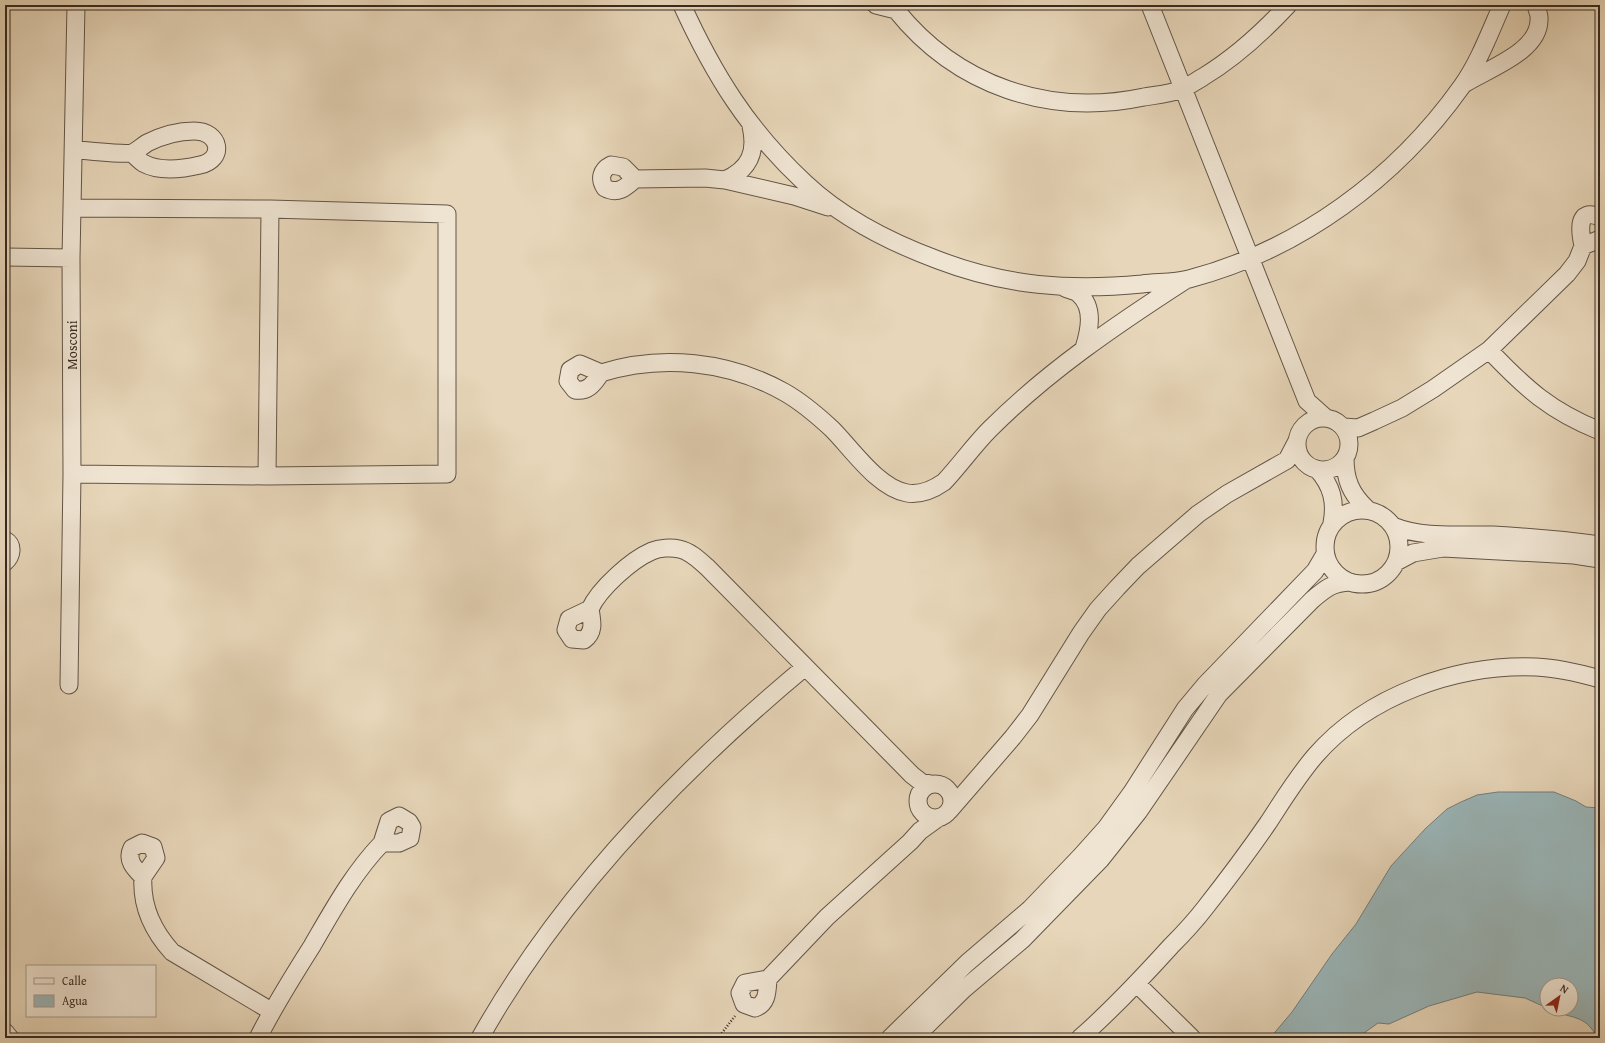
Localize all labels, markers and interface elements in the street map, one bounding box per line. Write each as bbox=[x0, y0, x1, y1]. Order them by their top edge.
street label: Mosconi bbox=[62, 320, 82, 370]
legend bbox=[26, 965, 156, 1017]
text: Calle bbox=[62, 972, 87, 989]
north arrow bbox=[1539, 977, 1579, 1017]
text: N bbox=[1557, 980, 1572, 998]
text: Agua bbox=[62, 992, 88, 1009]

